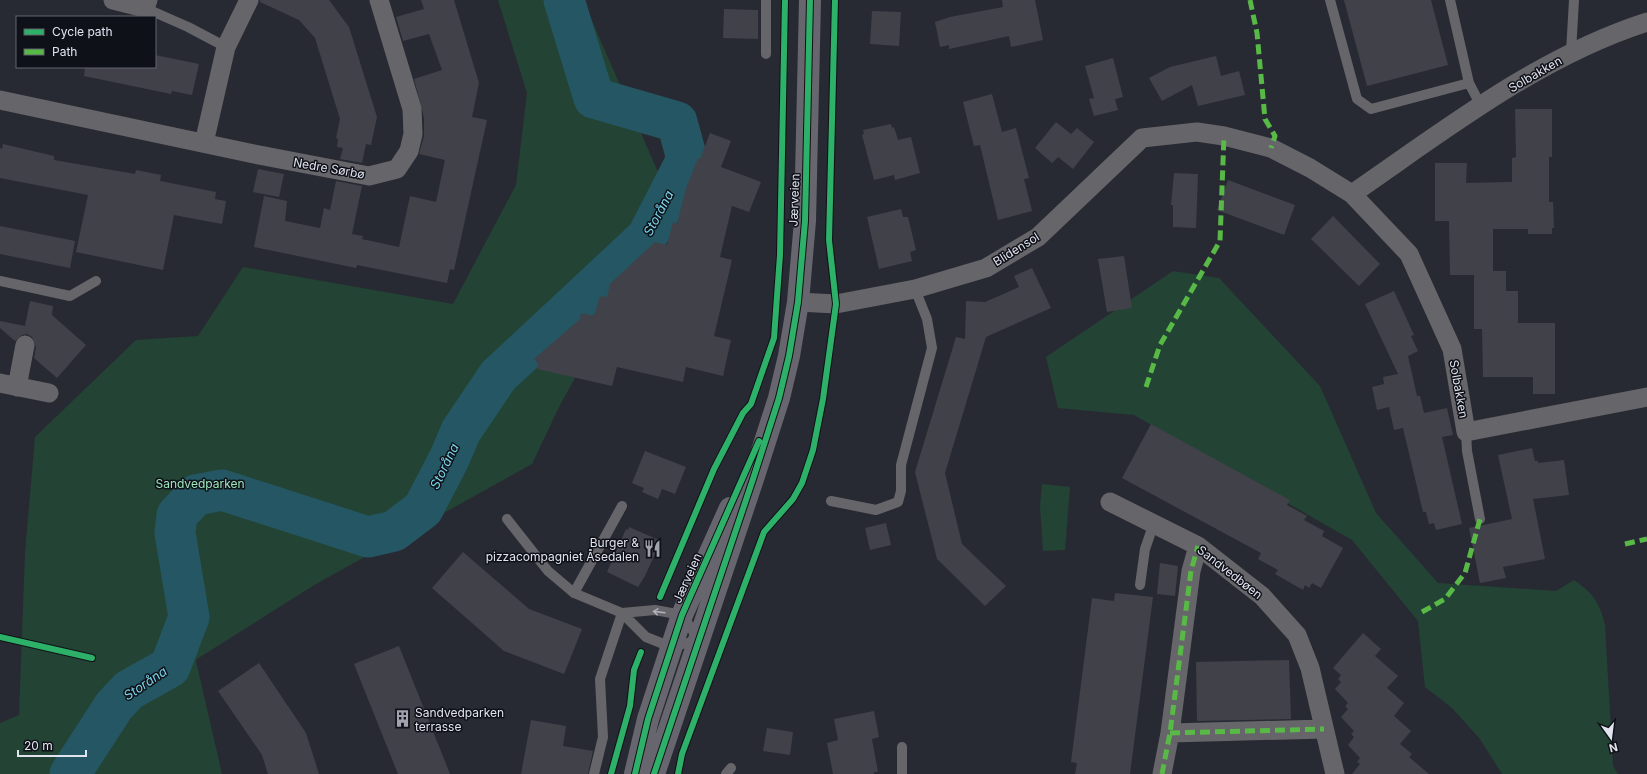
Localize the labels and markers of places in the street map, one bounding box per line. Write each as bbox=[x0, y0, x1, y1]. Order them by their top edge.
place label: Burger & pizzacompagniet Åsedalen bbox=[486, 535, 639, 564]
restaurant icon: Burger & pizzacompagniet Åsedalen bbox=[642, 539, 662, 559]
place label: Sandvedparken terrasse bbox=[415, 705, 504, 734]
building icon: Sandvedparken terrasse bbox=[392, 709, 412, 729]

